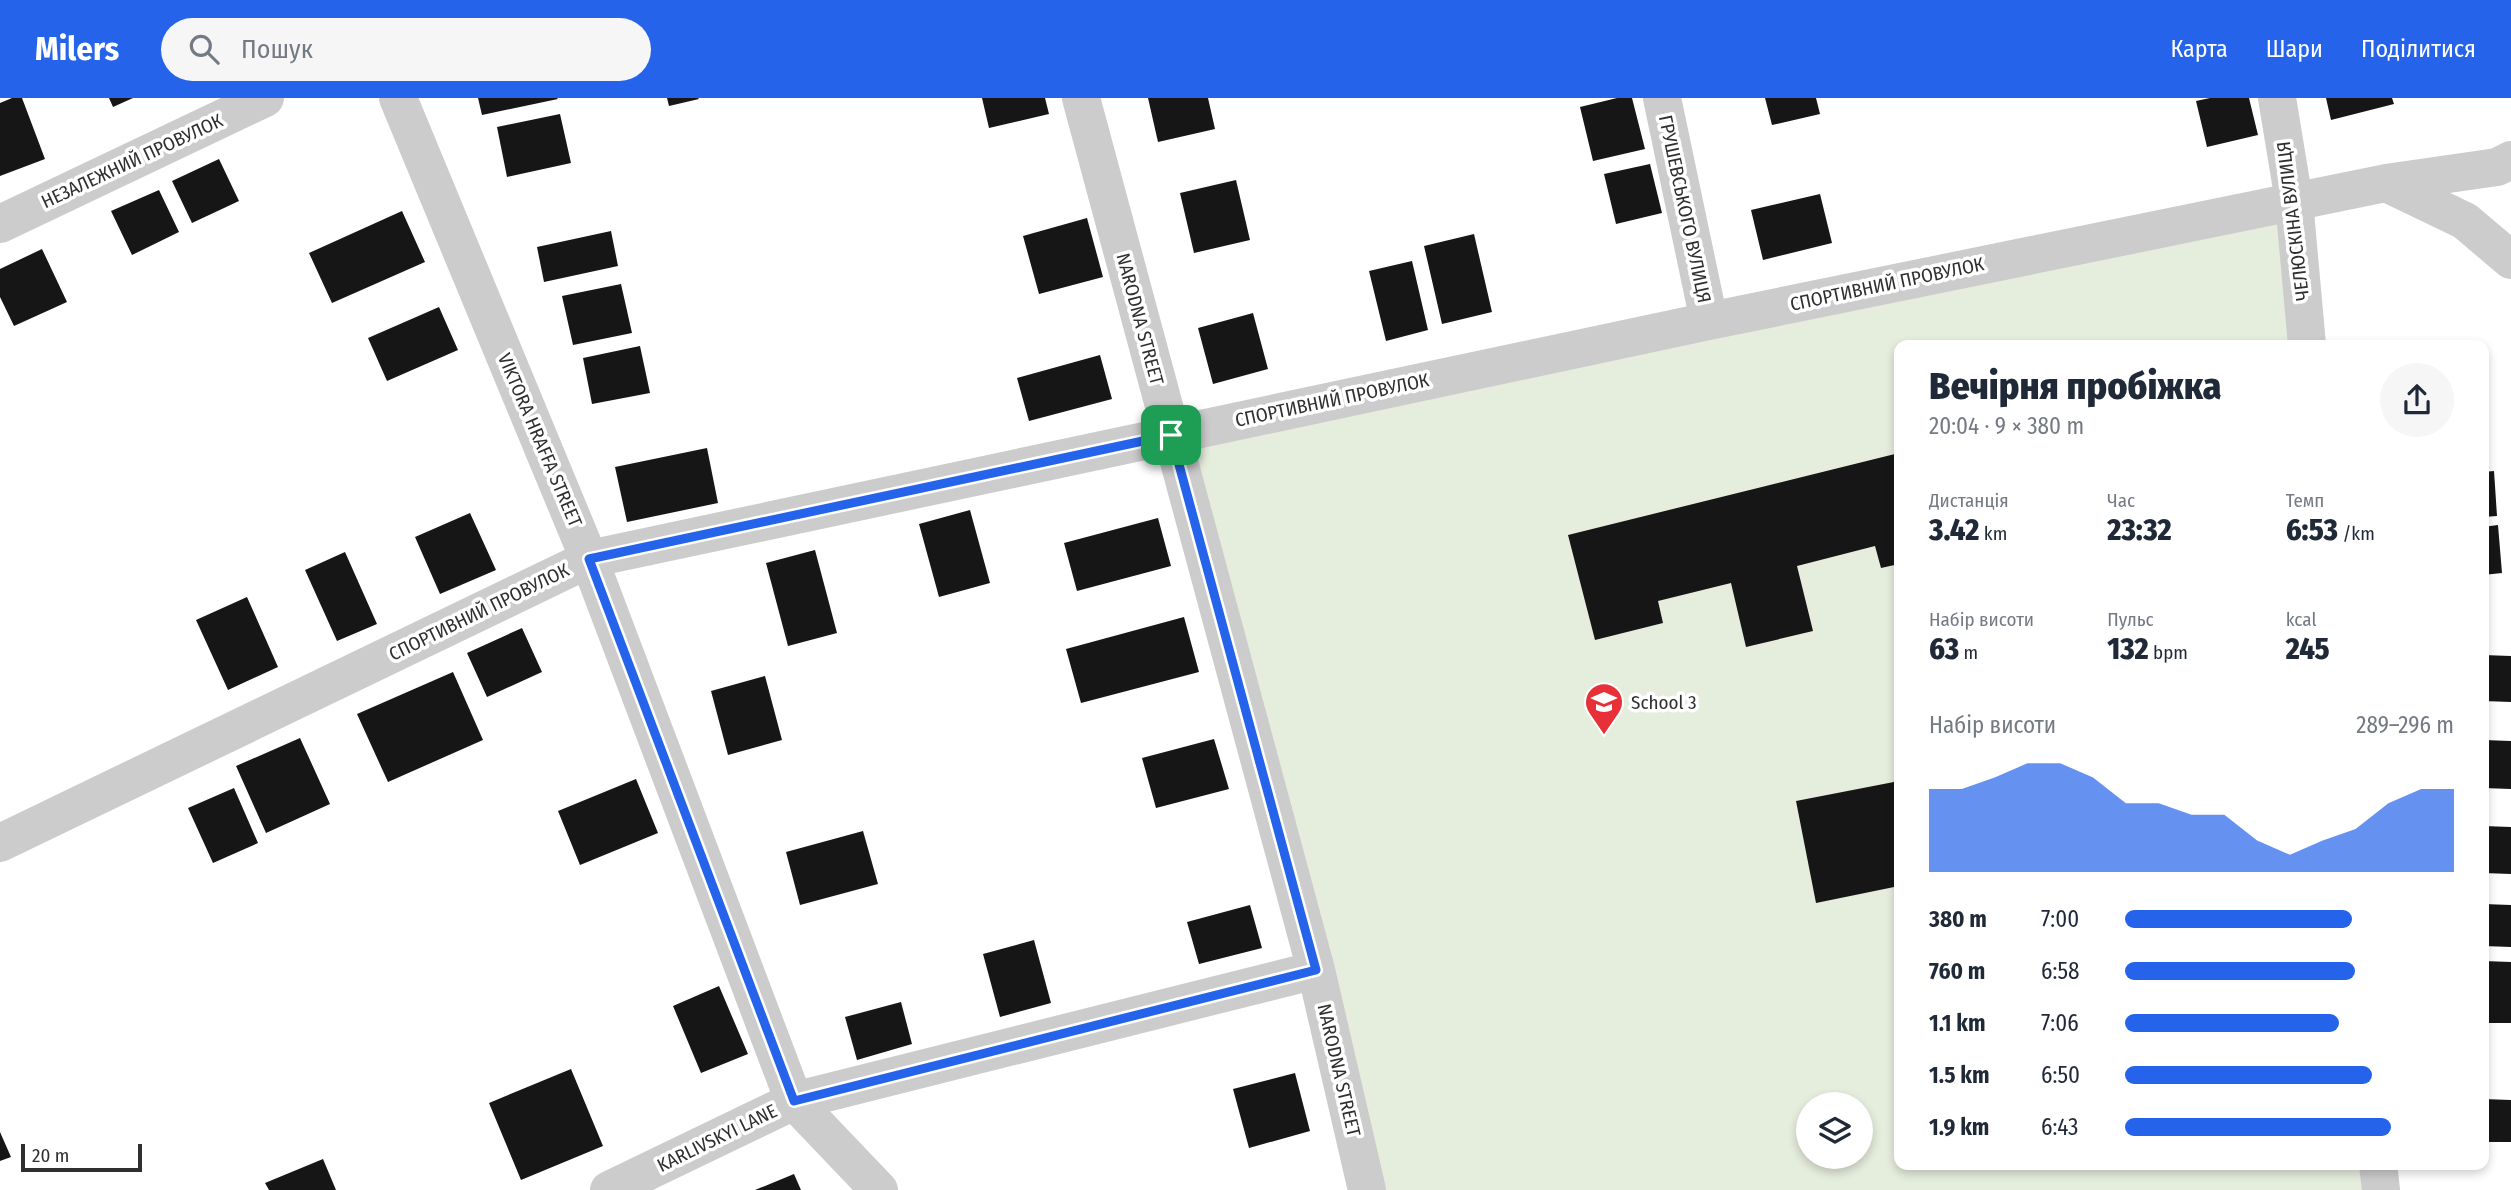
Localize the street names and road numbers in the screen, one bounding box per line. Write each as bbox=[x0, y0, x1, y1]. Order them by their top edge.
street label: НЕЗАЛЕЖНИЙ ПРОВУЛОК bbox=[38, 109, 226, 213]
street label: ГРУШЕВСЬКОГО ВУЛИЦЯ bbox=[1654, 113, 1716, 305]
street label: ЧЕЛЮСКІНА ВУЛИЦЯ bbox=[2272, 140, 2314, 302]
street label: NARODNA STREET bbox=[1111, 251, 1169, 388]
street label: СПОРТИВНИЙ ПРОВУЛОК bbox=[1788, 252, 1986, 316]
street label: VIKTORA HRAFFA STREET bbox=[493, 350, 587, 530]
street label: СПОРТИВНИЙ ПРОВУЛОК bbox=[1233, 368, 1431, 432]
street label: СПОРТИВНИЙ ПРОВУЛОК bbox=[385, 558, 573, 666]
street label: NARODNA STREET bbox=[1313, 1001, 1365, 1139]
street label: KARLІVSKYI LANE bbox=[653, 1099, 781, 1177]

